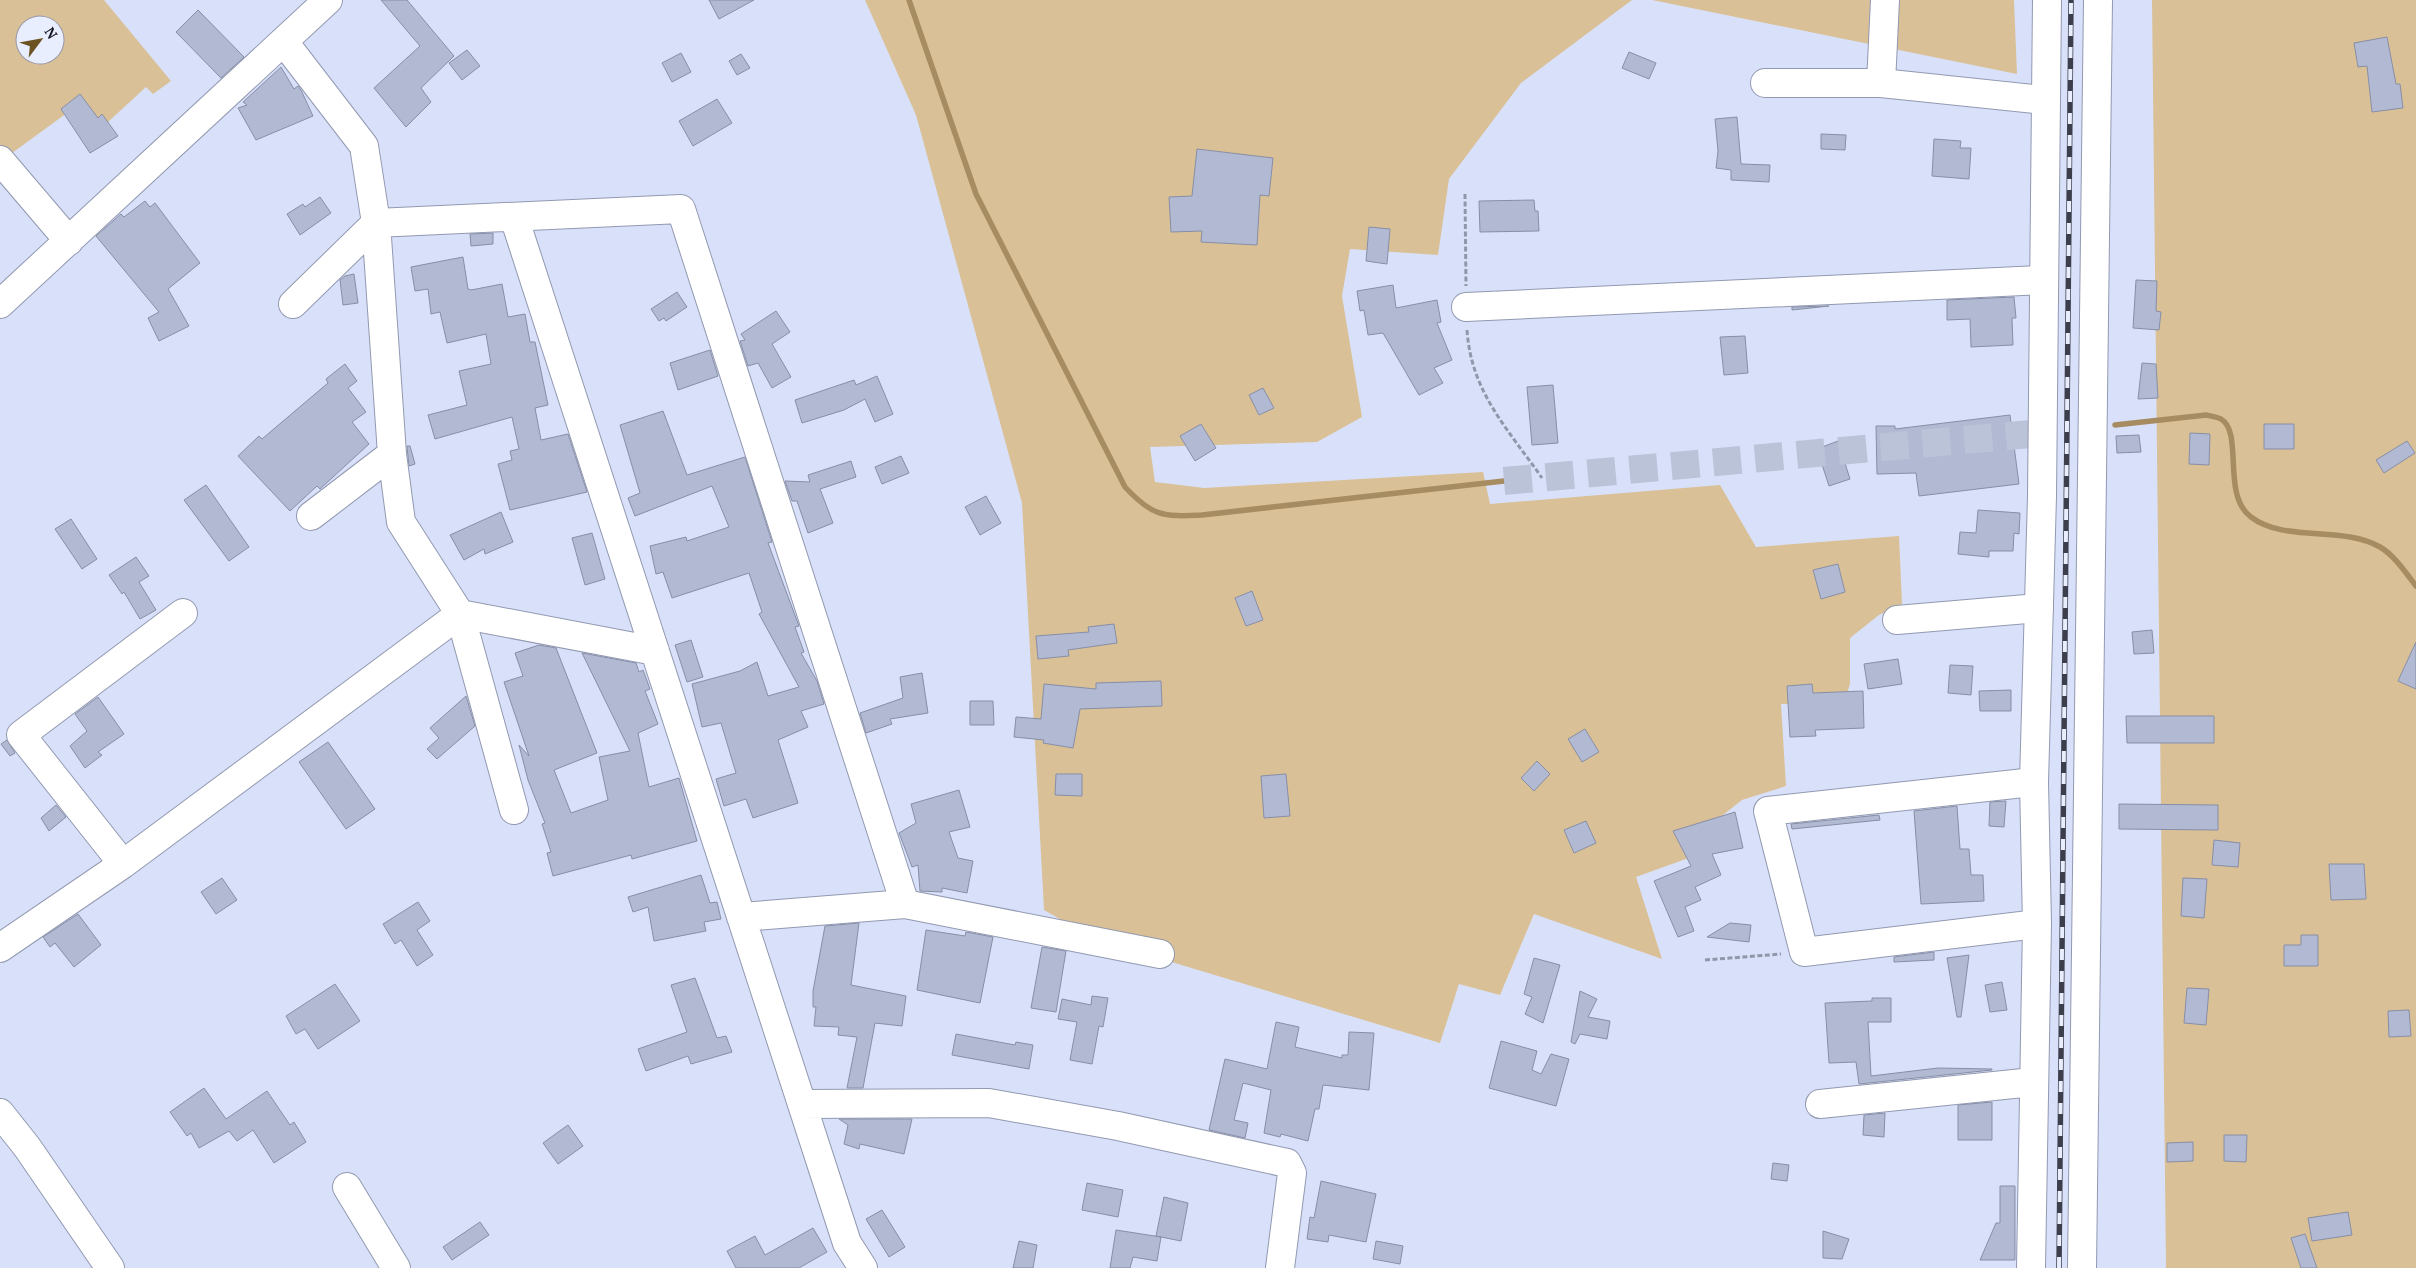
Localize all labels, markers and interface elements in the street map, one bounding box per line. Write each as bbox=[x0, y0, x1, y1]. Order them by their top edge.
north arrow bbox=[15, 15, 65, 65]
text: N bbox=[41, 23, 63, 43]

